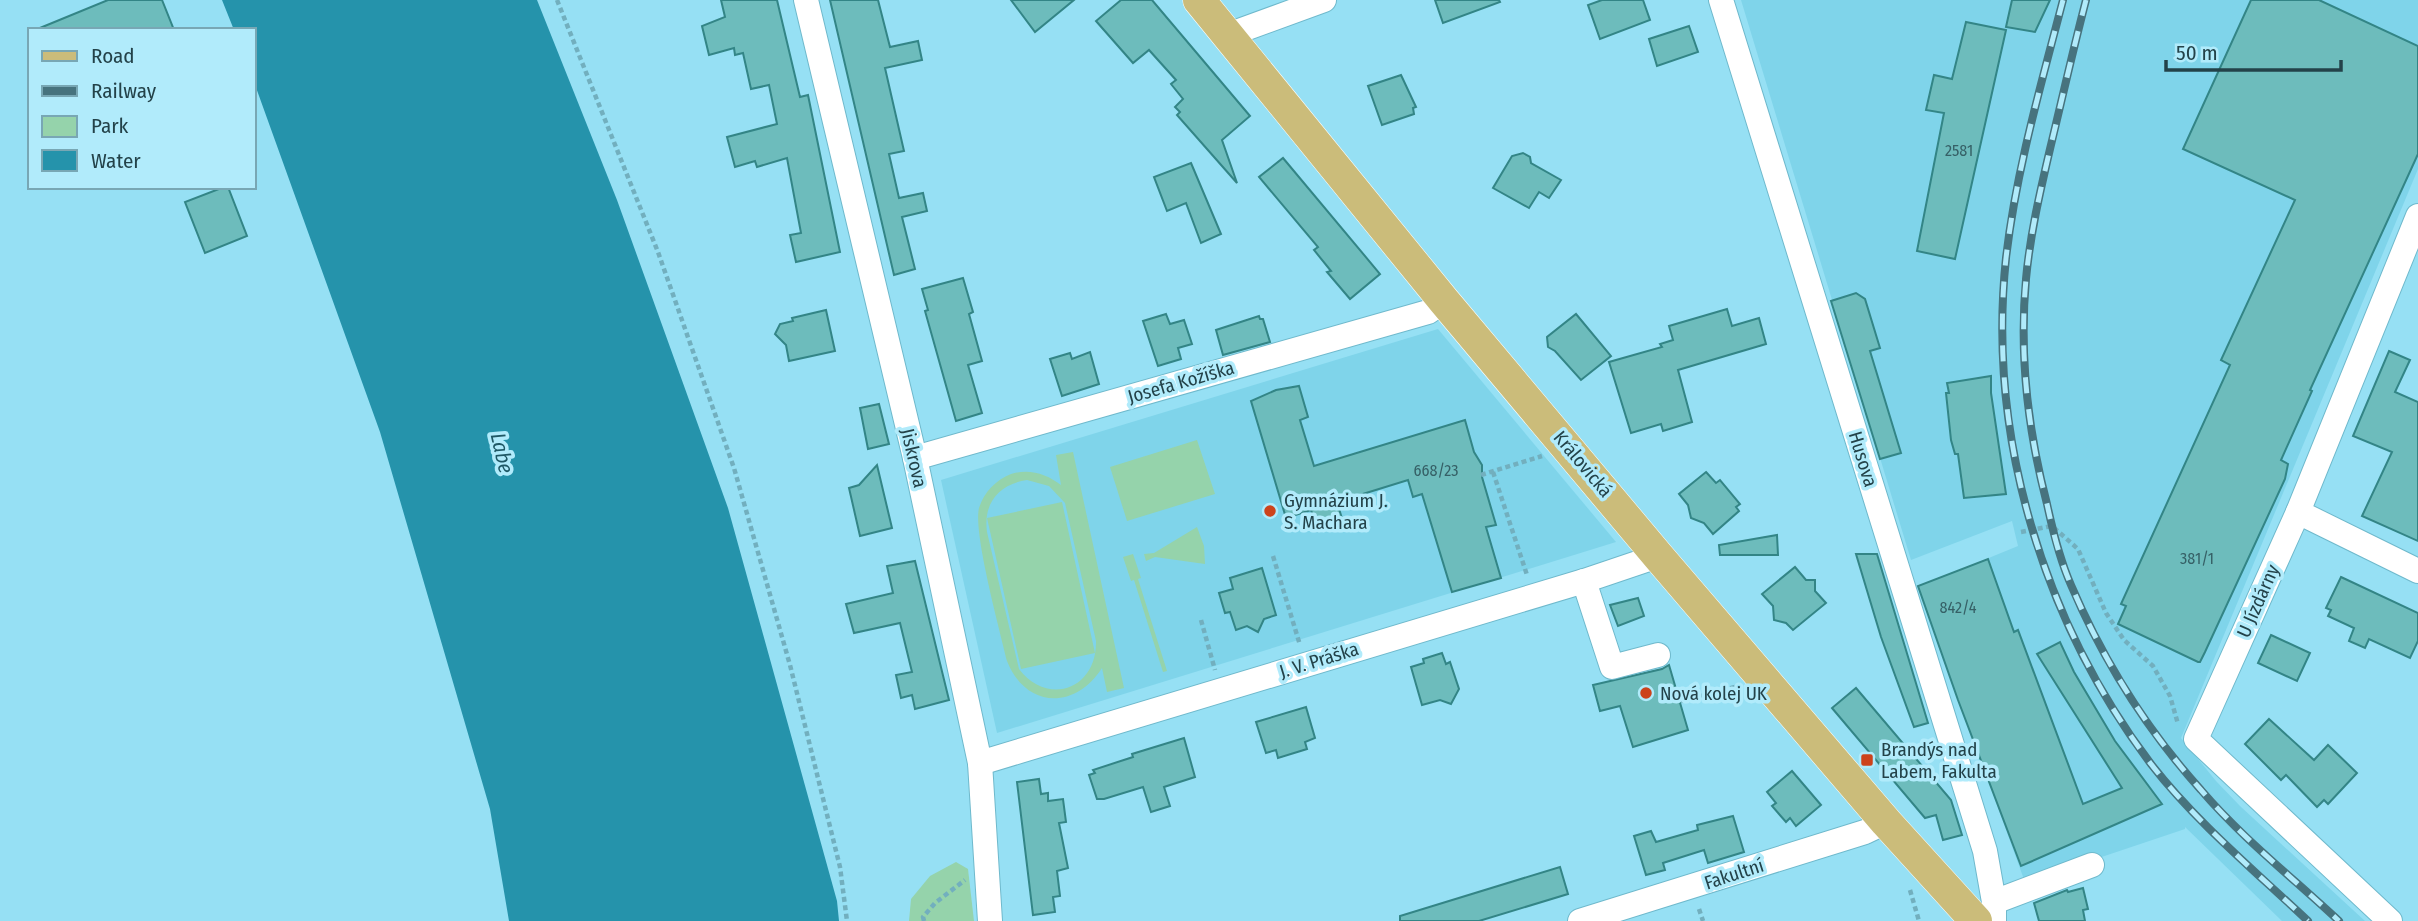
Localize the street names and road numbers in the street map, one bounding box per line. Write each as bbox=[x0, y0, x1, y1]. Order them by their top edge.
street label: Josefa Kožíška bbox=[1125, 356, 1237, 408]
street label: Jiskrova bbox=[896, 426, 932, 490]
street label: Královická bbox=[1549, 426, 1617, 502]
street label: Husova bbox=[1844, 428, 1882, 490]
street label: U Jízdárny bbox=[2232, 560, 2285, 641]
street label: J. V. Práška bbox=[1277, 637, 1361, 683]
street label: Fakultní bbox=[1701, 854, 1767, 894]

